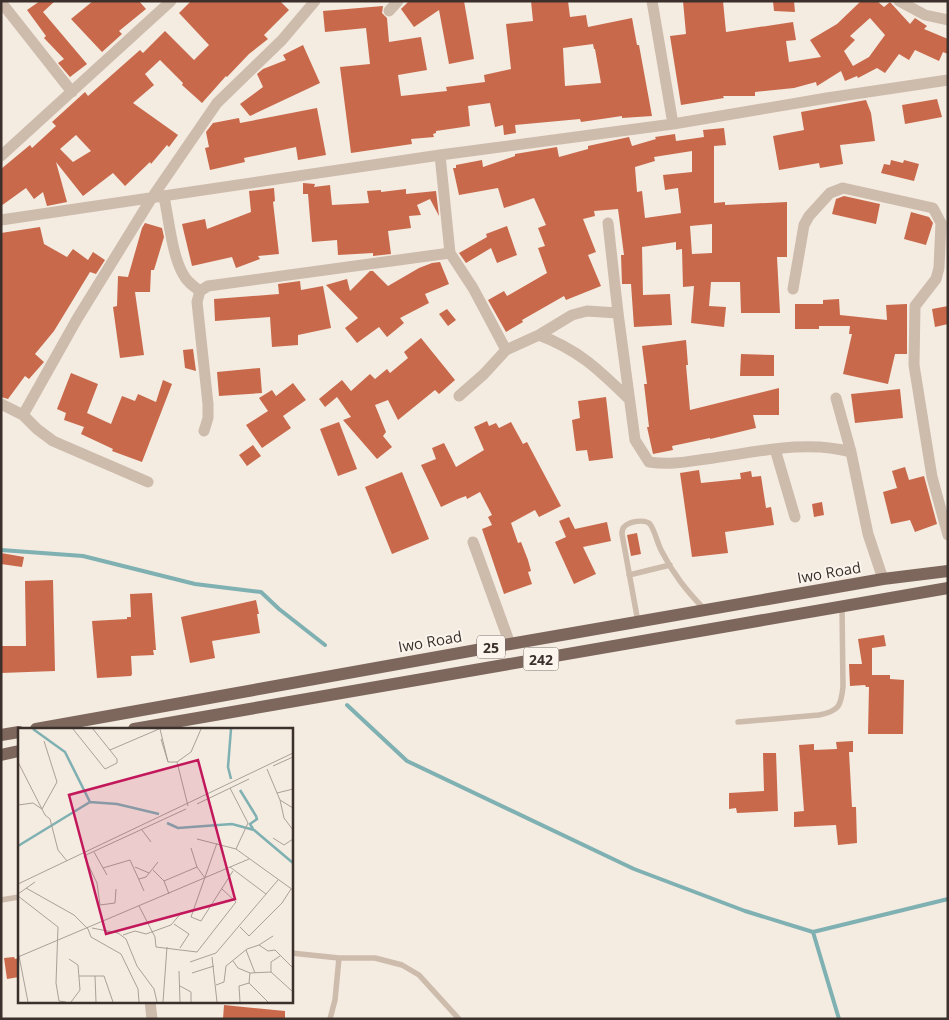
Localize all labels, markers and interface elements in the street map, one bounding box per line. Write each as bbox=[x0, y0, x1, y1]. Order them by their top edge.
street label: Iwo Road bbox=[795, 557, 863, 587]
street label: Iwo Road bbox=[396, 626, 464, 656]
road number: 25 bbox=[477, 636, 505, 659]
road number: 242 bbox=[524, 648, 558, 671]
inset map bbox=[18, 728, 292, 1002]

